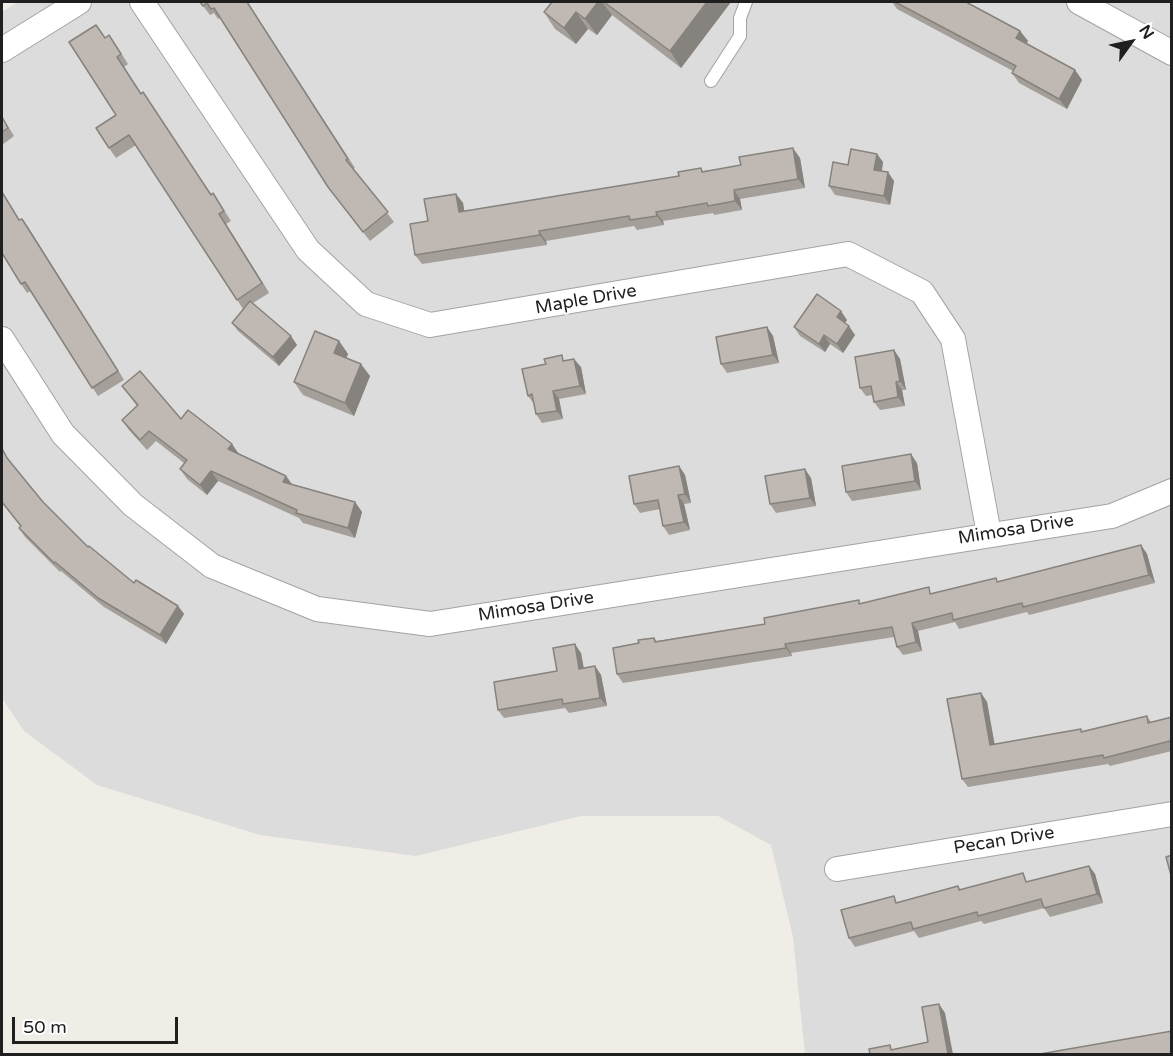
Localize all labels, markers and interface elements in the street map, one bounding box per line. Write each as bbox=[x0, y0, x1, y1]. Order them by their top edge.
north arrow bbox=[1101, 12, 1161, 72]
text: N bbox=[1134, 21, 1158, 43]
street label: Maple Drive bbox=[534, 280, 638, 320]
street label: Mimosa Drive bbox=[957, 510, 1075, 550]
street label: Mimosa Drive bbox=[477, 587, 595, 627]
street label: Pecan Drive bbox=[952, 822, 1056, 860]
scale bar bbox=[15, 1005, 182, 1043]
text: 50 m bbox=[23, 1016, 67, 1038]

